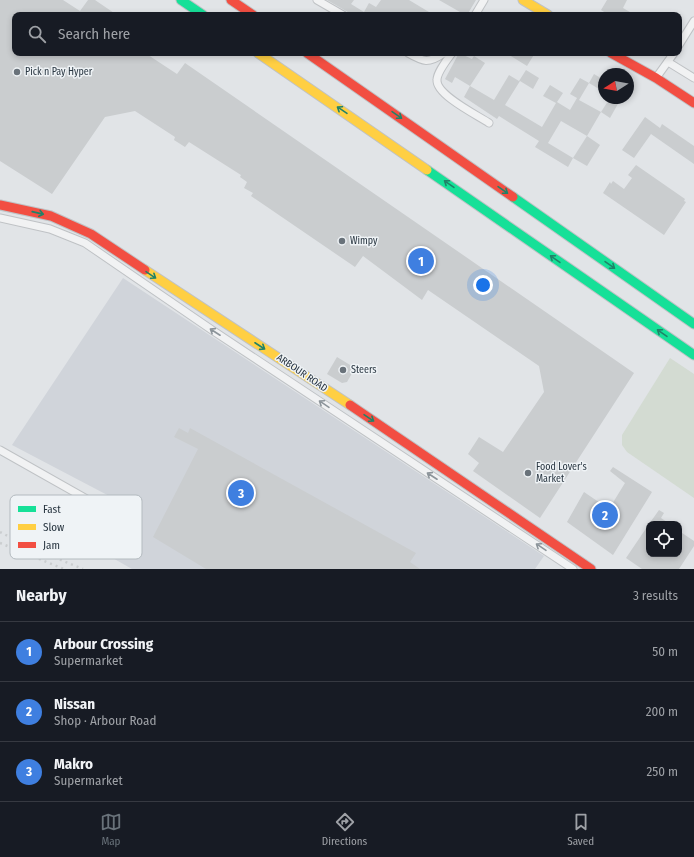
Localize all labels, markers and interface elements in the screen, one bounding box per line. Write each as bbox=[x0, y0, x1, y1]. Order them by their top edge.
search box bbox=[12, 12, 682, 56]
icon: search bbox=[26, 23, 48, 45]
text: Search here bbox=[58, 25, 130, 43]
place label: Pick n Pay Hyper bbox=[25, 66, 93, 78]
marker: Pick n Pay Hyper bbox=[12, 67, 22, 77]
north arrow bbox=[598, 68, 634, 104]
one-way arrow bbox=[337, 106, 348, 114]
one-way arrow bbox=[391, 111, 402, 119]
one-way arrow bbox=[443, 180, 454, 188]
one-way arrow bbox=[497, 186, 508, 194]
one-way arrow bbox=[31, 209, 44, 217]
place label: Wimpy bbox=[350, 235, 378, 247]
marker: Wimpy bbox=[337, 236, 347, 246]
pin: 1 bbox=[408, 246, 434, 276]
one-way arrow bbox=[550, 255, 561, 263]
one-way arrow bbox=[604, 261, 615, 269]
one-way arrow bbox=[145, 271, 156, 279]
your location bbox=[473, 275, 493, 295]
one-way arrow bbox=[210, 328, 221, 336]
one-way arrow bbox=[657, 329, 668, 337]
one-way arrow bbox=[254, 342, 265, 350]
street label: ARBOUR ROAD bbox=[274, 352, 330, 395]
place label: Steers bbox=[351, 364, 377, 376]
marker: Steers bbox=[338, 365, 348, 375]
one-way arrow bbox=[319, 400, 330, 408]
one-way arrow bbox=[363, 414, 374, 422]
place label: Food Lover's Market bbox=[536, 461, 587, 485]
marker: Food Lover's Market bbox=[523, 468, 533, 478]
one-way arrow bbox=[427, 472, 438, 480]
pin: 3 bbox=[228, 478, 254, 508]
legend bbox=[10, 495, 142, 559]
pin: 2 bbox=[592, 500, 618, 530]
text: Fast bbox=[43, 503, 61, 516]
text: Slow bbox=[43, 521, 64, 534]
map controls bbox=[646, 521, 682, 557]
button: locate bbox=[646, 521, 682, 557]
text: Jam bbox=[43, 539, 60, 552]
one-way arrow bbox=[535, 543, 546, 551]
text: Nearby bbox=[16, 585, 67, 606]
text: 3 results bbox=[633, 588, 678, 603]
text: Arbour Crossing bbox=[54, 635, 153, 653]
text: 1 bbox=[26, 644, 32, 659]
text: 50 m bbox=[652, 644, 678, 659]
text: Supermarket bbox=[54, 653, 123, 668]
text: Nissan bbox=[54, 695, 95, 713]
text: 2 bbox=[26, 704, 32, 719]
text: 200 m bbox=[646, 704, 678, 719]
text: Shop · Arbour Road bbox=[54, 713, 156, 728]
text: Makro bbox=[54, 755, 93, 773]
text: 3 bbox=[26, 764, 32, 779]
text: 250 m bbox=[646, 764, 678, 779]
text: Supermarket bbox=[54, 773, 123, 788]
tab: Map bbox=[100, 811, 122, 848]
tab: Directions bbox=[322, 811, 367, 848]
tab: Saved bbox=[567, 811, 594, 848]

